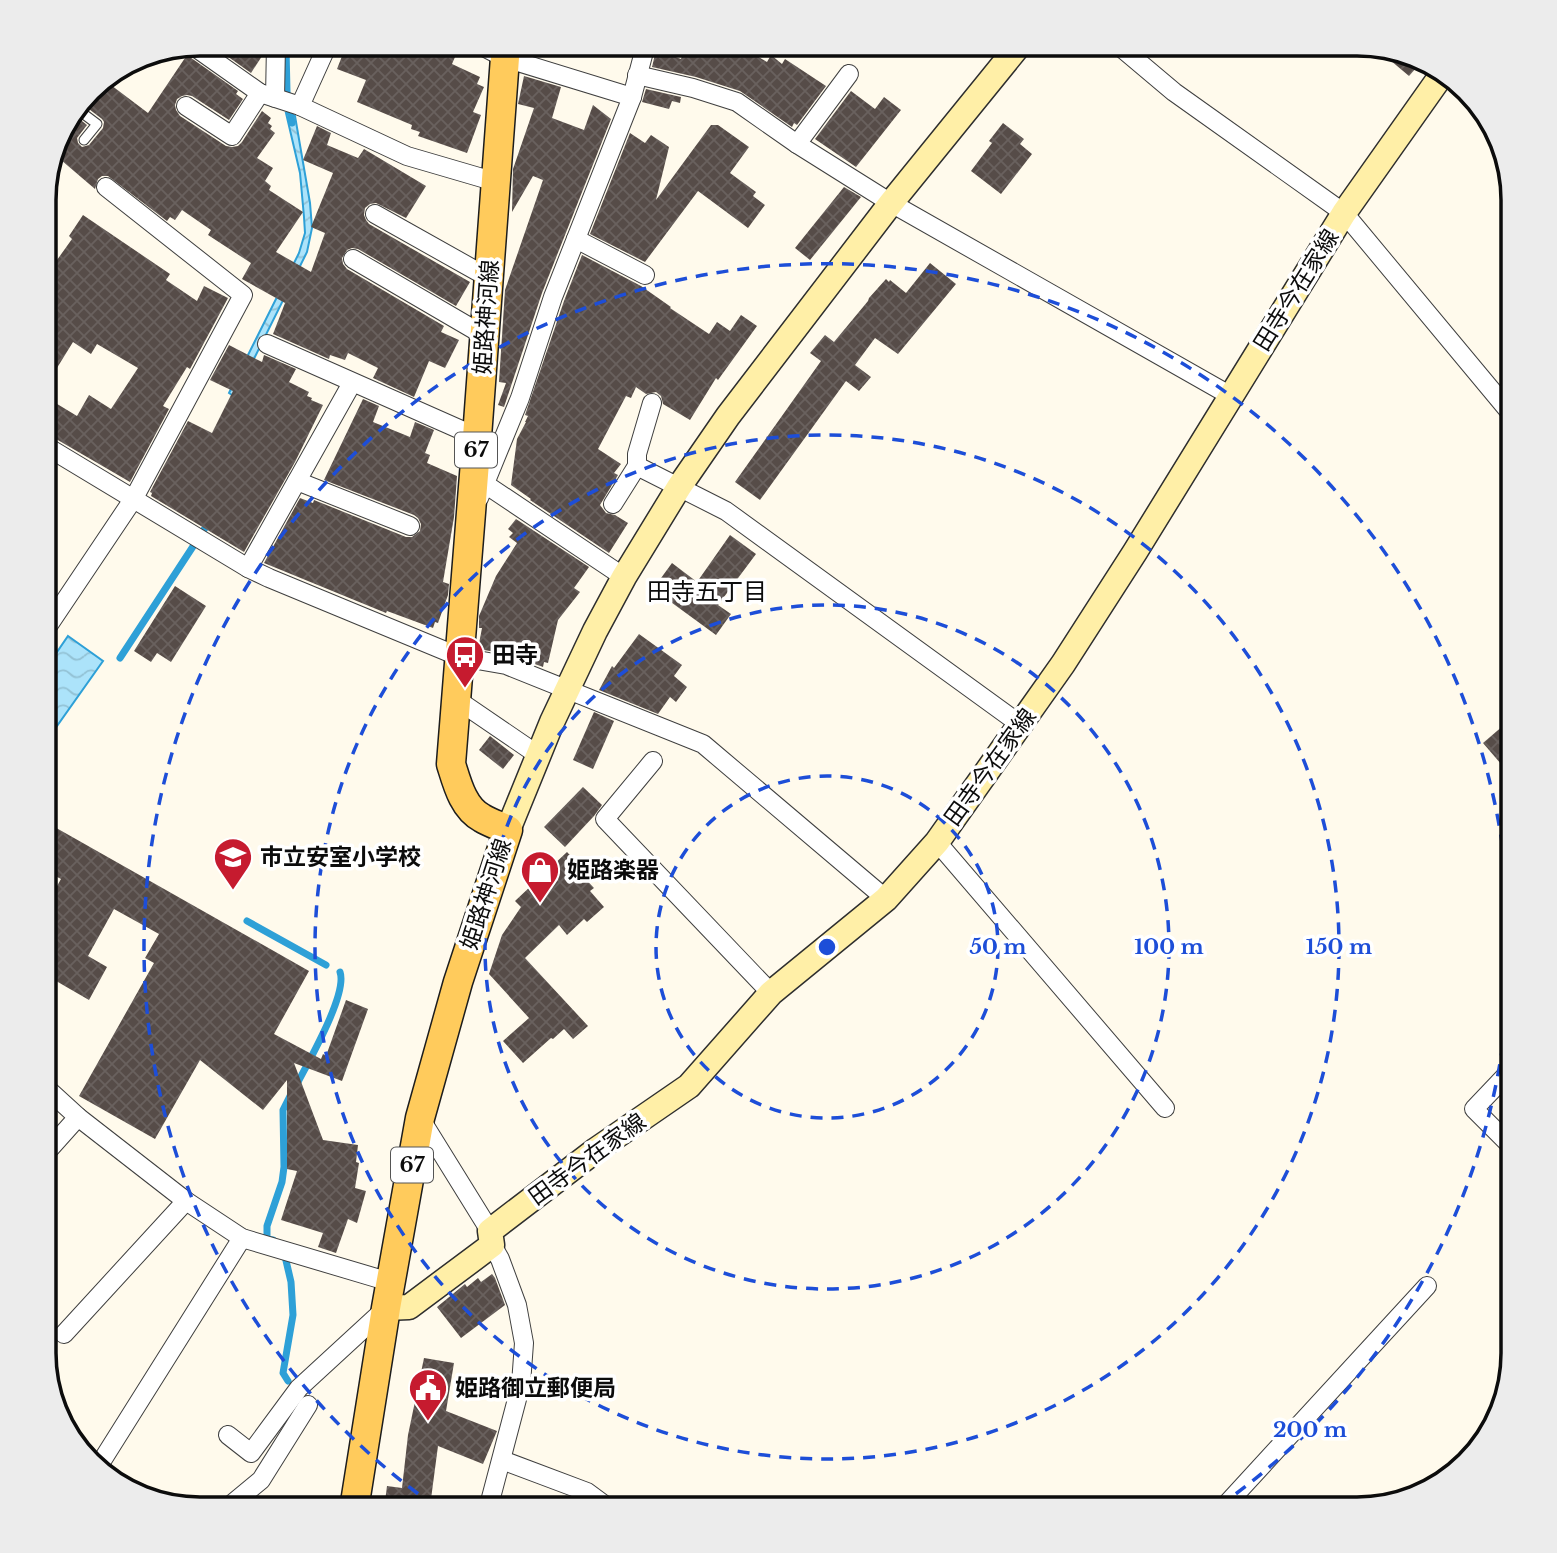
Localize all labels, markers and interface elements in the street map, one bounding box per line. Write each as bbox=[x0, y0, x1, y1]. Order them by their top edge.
street label: 田寺今在家線 bbox=[1248, 224, 1344, 356]
street label: 姫路神河線 bbox=[468, 259, 504, 375]
road number: 67 bbox=[455, 433, 497, 468]
district label: 田寺五丁目 bbox=[647, 577, 767, 606]
bus stop icon: 田寺 bbox=[444, 634, 486, 689]
place label: 田寺 bbox=[492, 641, 538, 669]
street label: 田寺今在家線 bbox=[938, 703, 1042, 831]
street label: 姫路神河線 bbox=[455, 835, 517, 953]
school or university icon: 市立安室小学校 bbox=[212, 836, 254, 891]
place label: 市立安室小学校 bbox=[260, 843, 421, 871]
shop icon: 姫路楽器 bbox=[519, 849, 561, 904]
place label: 姫路楽器 bbox=[567, 856, 659, 884]
text: 50 m bbox=[969, 934, 1027, 960]
text: 100 m bbox=[1134, 934, 1204, 960]
text: 150 m bbox=[1306, 934, 1372, 960]
centre of rings bbox=[815, 935, 839, 959]
street label: 田寺今在家線 bbox=[523, 1107, 651, 1211]
road number: 67 bbox=[391, 1148, 433, 1182]
public building icon: 姫路御立郵便局 bbox=[407, 1367, 449, 1422]
place label: 姫路御立郵便局 bbox=[455, 1374, 616, 1402]
text: 200 m bbox=[1273, 1417, 1347, 1443]

